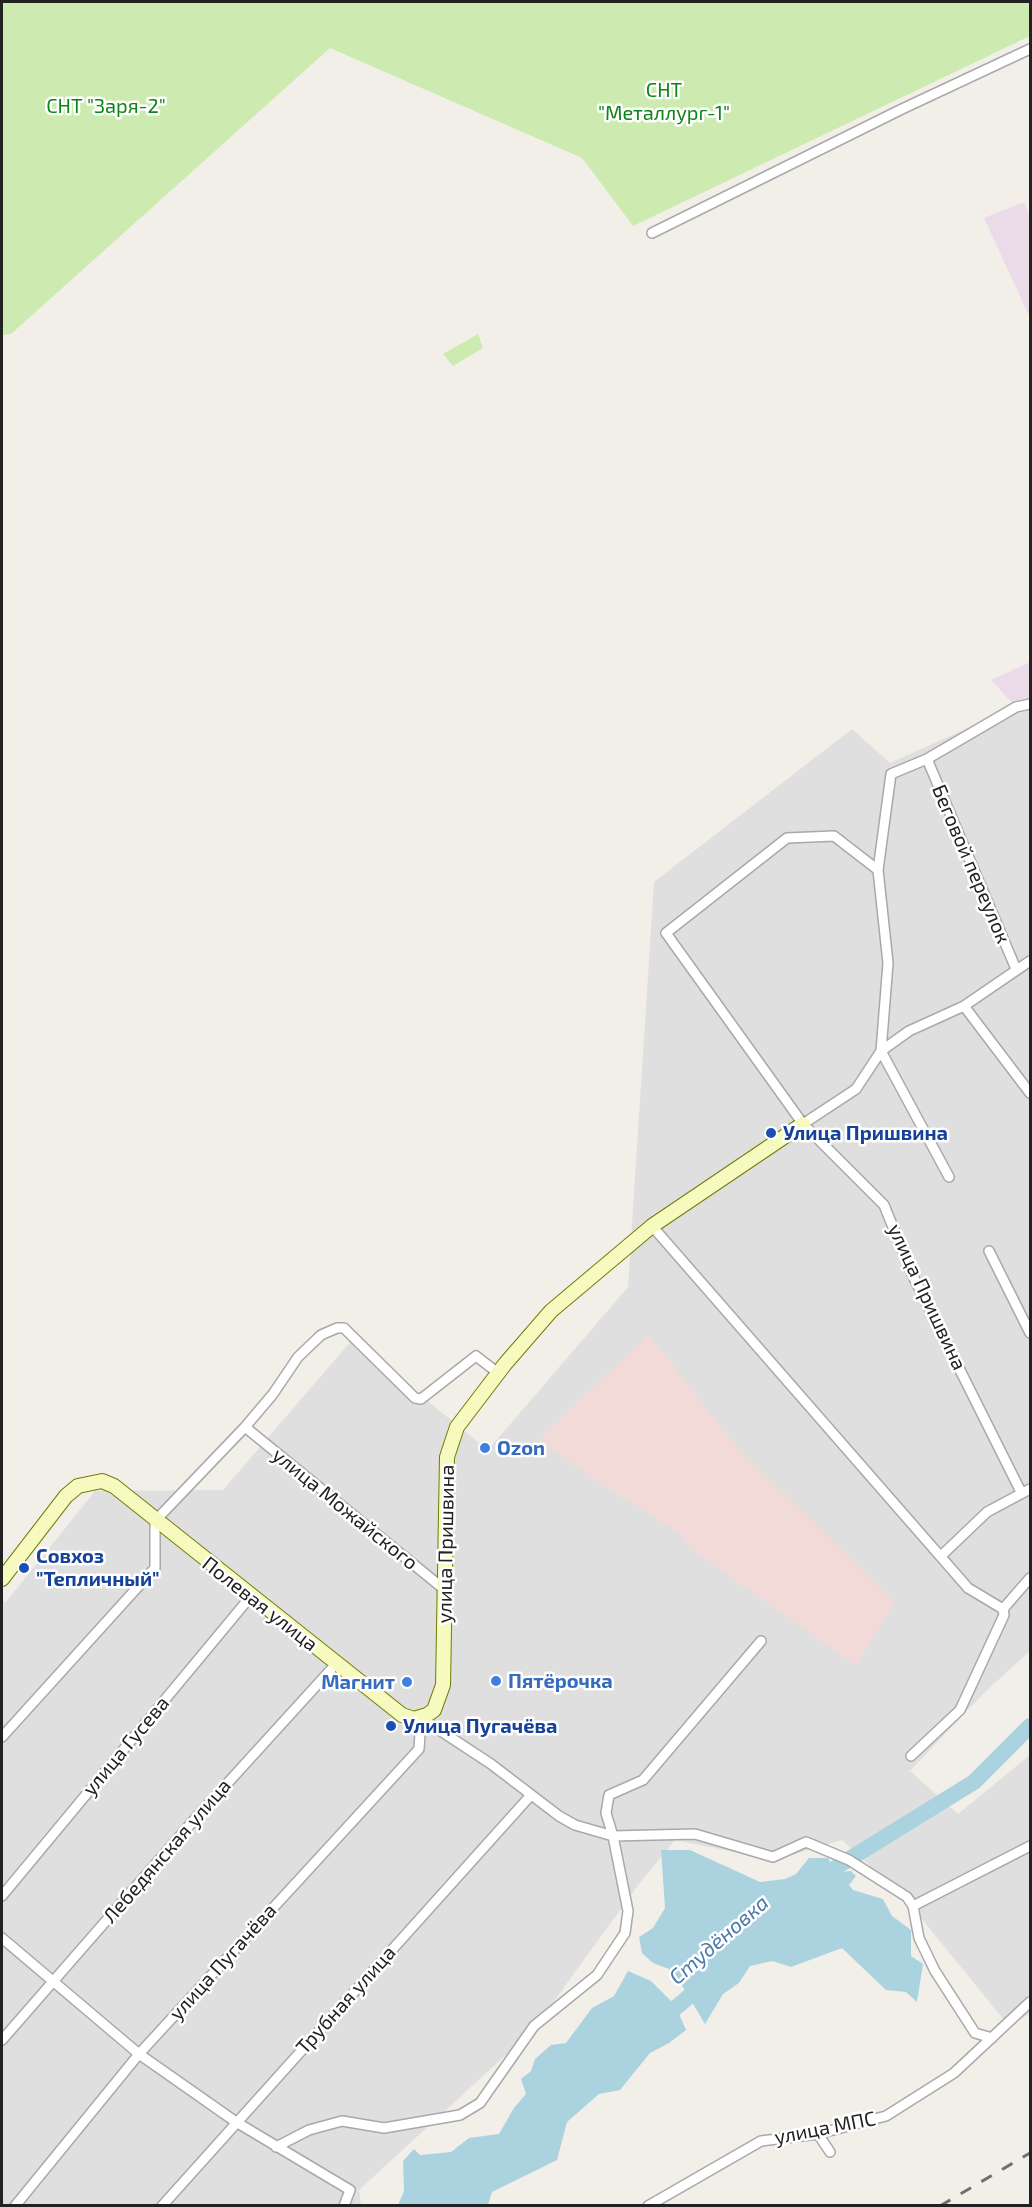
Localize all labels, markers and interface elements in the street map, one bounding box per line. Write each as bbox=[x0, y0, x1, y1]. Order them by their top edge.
park label: СНТ "Металлург-1" bbox=[598, 78, 730, 125]
park label: СНТ "Заря-2" bbox=[46, 94, 166, 118]
street label: Беговой переулок bbox=[927, 781, 1015, 947]
place label: Улица Пришвина bbox=[783, 1121, 948, 1145]
marker: Улица Пришвина bbox=[764, 1126, 778, 1140]
street label: улица Пришвина bbox=[883, 1220, 971, 1374]
place label: Ozon bbox=[497, 1436, 545, 1460]
marker: Ozon bbox=[478, 1441, 492, 1455]
street label: улица Можайского bbox=[267, 1443, 423, 1575]
street label: улица Пришвина bbox=[433, 1464, 459, 1624]
place label: Совхоз "Тепличный" bbox=[36, 1544, 159, 1591]
street label: Полевая улица bbox=[197, 1551, 323, 1657]
marker: Совхоз "Тепличный" bbox=[17, 1561, 31, 1575]
place label: Пятёрочка bbox=[508, 1669, 613, 1693]
place label: Магнит bbox=[321, 1670, 395, 1694]
marker: Пятёрочка bbox=[489, 1674, 503, 1688]
marker: Магнит bbox=[400, 1675, 414, 1689]
street label: улица Гусева bbox=[78, 1692, 174, 1800]
place label: Улица Пугачёва bbox=[403, 1714, 557, 1738]
marker: Улица Пугачёва bbox=[384, 1719, 398, 1733]
street label: Лебедянская улица bbox=[98, 1774, 236, 1928]
water label: Студёновка bbox=[664, 1890, 774, 1990]
street label: улица Пугачёва bbox=[165, 1899, 281, 2025]
street label: Трубная улица bbox=[291, 1941, 401, 2059]
street label: улица МПС bbox=[772, 2106, 878, 2150]

